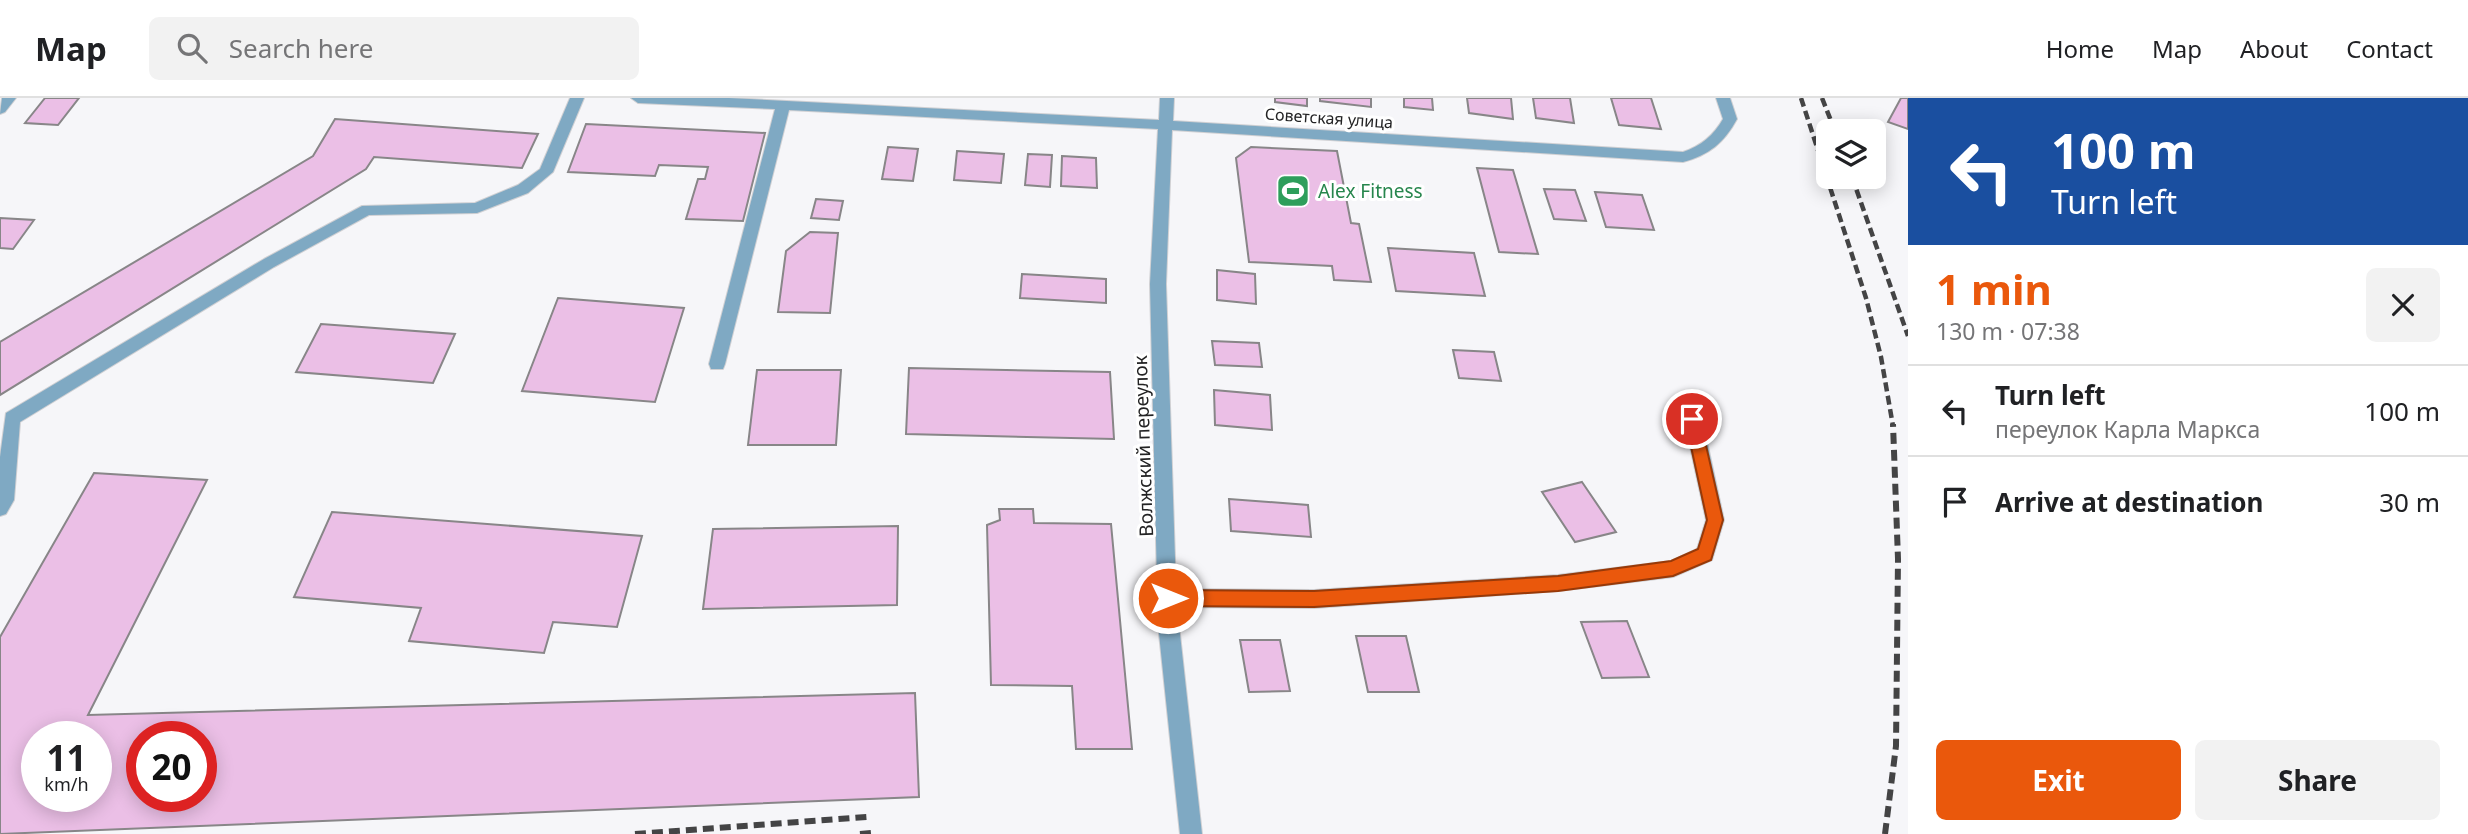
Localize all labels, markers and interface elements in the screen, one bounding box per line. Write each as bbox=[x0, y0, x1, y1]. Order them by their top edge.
search box bbox=[149, 17, 639, 80]
text: Map bbox=[35, 26, 107, 71]
icon: search bbox=[173, 29, 211, 67]
text: Search here bbox=[229, 30, 373, 66]
text: Home bbox=[2046, 32, 2114, 65]
text: Map bbox=[2152, 32, 2202, 65]
text: About bbox=[2240, 32, 2308, 65]
text: Contact bbox=[2346, 32, 2433, 65]
street label: Советская улица bbox=[1264, 103, 1394, 133]
text: 100 m bbox=[2051, 117, 2196, 183]
map controls bbox=[1816, 119, 1886, 189]
button: layers bbox=[1816, 119, 1886, 189]
icon: left bbox=[1936, 126, 2027, 217]
sports icon: Alex Fitness bbox=[1274, 172, 1312, 210]
place label: Alex Fitness bbox=[1318, 178, 1423, 204]
text: Turn left bbox=[2051, 180, 2177, 223]
text: 1 min bbox=[1936, 260, 2052, 317]
button: close bbox=[2366, 268, 2440, 342]
text: 130 m · 07:38 bbox=[1936, 315, 2080, 347]
street label: Волжский переулок bbox=[1127, 355, 1159, 537]
text: Turn left bbox=[1995, 377, 2106, 413]
pin bbox=[1662, 389, 1722, 449]
icon: left bbox=[1936, 392, 1974, 430]
text: 100 m bbox=[2364, 393, 2440, 429]
icon: arrive bbox=[1673, 400, 1711, 438]
text: переулок Карла Маркса bbox=[1995, 413, 2260, 445]
icon: arrive bbox=[1936, 483, 1974, 521]
text: Arrive at destination bbox=[1995, 484, 2264, 520]
text: 30 m bbox=[2379, 484, 2440, 520]
position arrow bbox=[1131, 561, 1205, 635]
speed limit sign: 20 bbox=[126, 721, 217, 812]
text: 11 bbox=[46, 734, 87, 781]
button: Exit bbox=[1936, 740, 2181, 820]
button: Share bbox=[2195, 740, 2440, 820]
text: km/h bbox=[44, 772, 89, 796]

